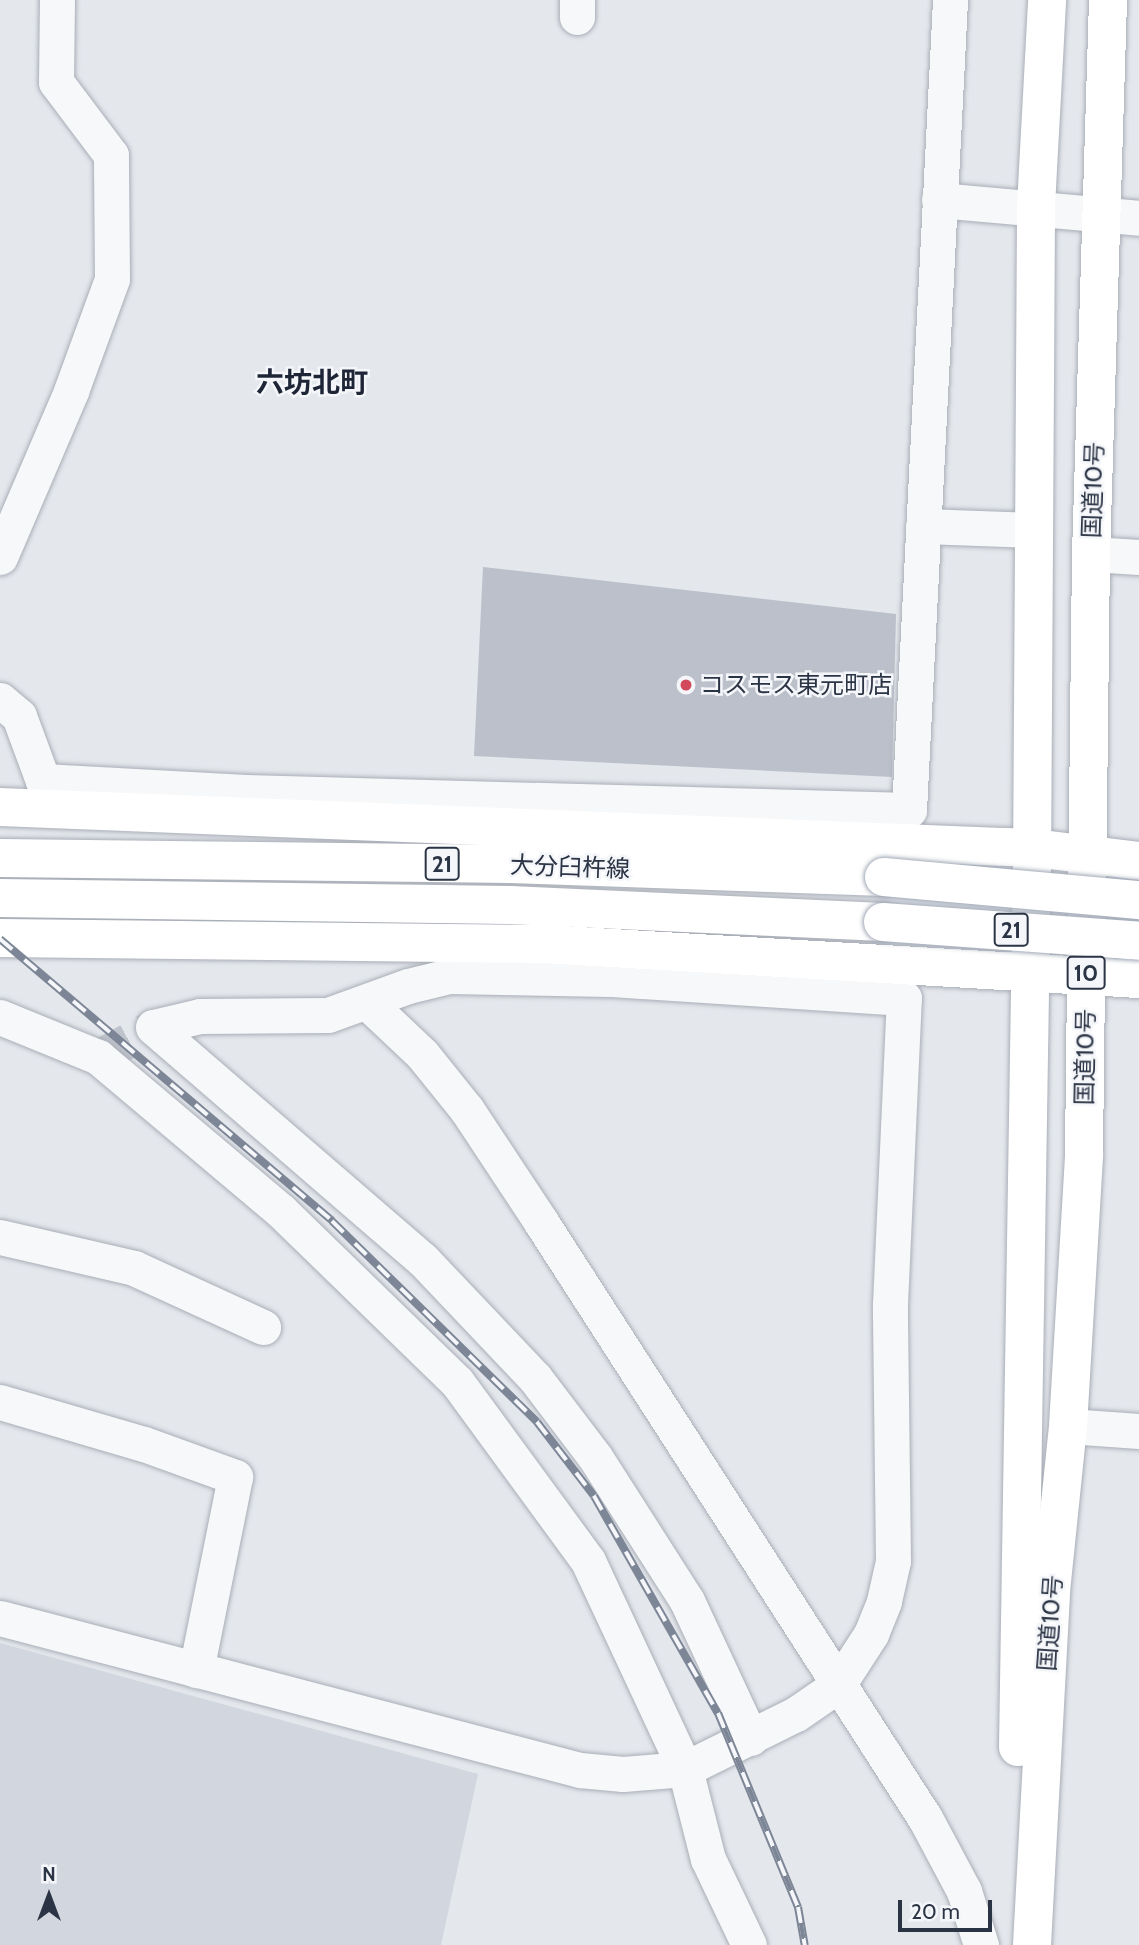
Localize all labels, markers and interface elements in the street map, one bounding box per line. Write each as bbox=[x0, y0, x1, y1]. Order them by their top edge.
district label: 六坊北町 bbox=[256, 365, 368, 399]
street label: 国道10号 bbox=[1077, 441, 1109, 539]
place label: コスモス東元町店 bbox=[700, 671, 892, 699]
marker: コスモス東元町店 bbox=[678, 677, 694, 693]
road number: 21 bbox=[424, 844, 460, 884]
street label: 大分臼杵線 bbox=[510, 851, 630, 883]
road number: 21 bbox=[993, 911, 1028, 950]
road number: 10 bbox=[1065, 954, 1107, 992]
street label: 国道10号 bbox=[1070, 1008, 1100, 1106]
street label: 国道10号 bbox=[1032, 1574, 1068, 1672]
north arrow bbox=[14, 1861, 84, 1931]
text: N bbox=[42, 1863, 56, 1886]
scale bar bbox=[901, 1885, 996, 1929]
text: 20 m bbox=[911, 1899, 960, 1924]

